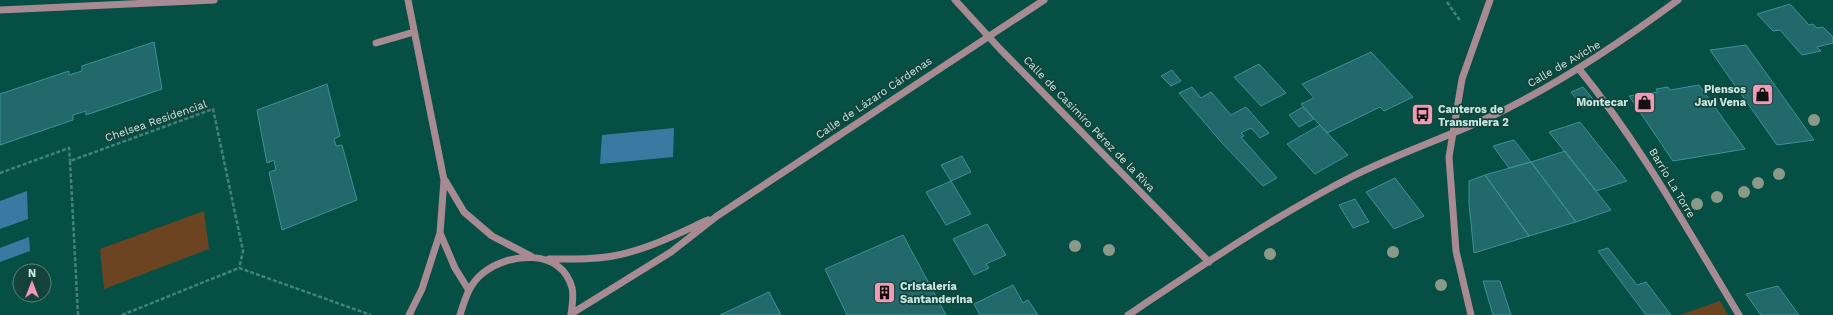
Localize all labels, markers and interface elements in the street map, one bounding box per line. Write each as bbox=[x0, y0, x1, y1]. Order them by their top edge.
street label: Calle de Aviche bbox=[1525, 38, 1603, 90]
street label: Calle de Casimiro Pérez de la Riva bbox=[1021, 53, 1157, 195]
street label: Calle de Lázaro Cárdenas bbox=[813, 54, 935, 142]
shop icon: Piensos Javi Vena bbox=[1749, 82, 1775, 108]
place label: Piensos Javi Vena bbox=[1695, 83, 1747, 109]
shop icon: Montecar bbox=[1631, 89, 1657, 115]
place label: Montecar bbox=[1576, 96, 1628, 109]
street label: Chelsea Residencial bbox=[103, 97, 209, 145]
bus stop icon: Canteros de Transmiera 2 bbox=[1410, 102, 1436, 128]
place label: Canteros de Transmiera 2 bbox=[1438, 103, 1509, 129]
street label: Barrio La Torre bbox=[1646, 146, 1698, 220]
north arrow bbox=[12, 263, 52, 303]
text: N bbox=[28, 267, 36, 280]
building icon: Cristalería Santanderina bbox=[872, 279, 898, 305]
place label: Cristalería Santanderina bbox=[900, 280, 973, 306]

